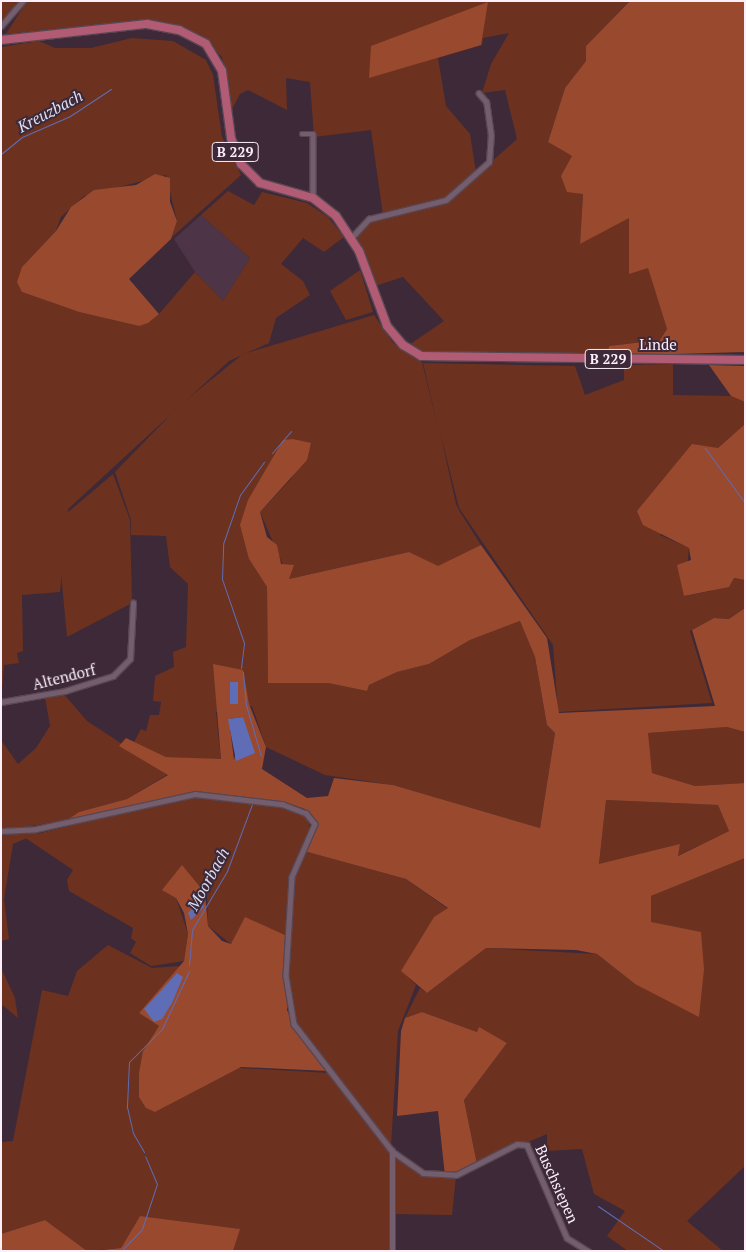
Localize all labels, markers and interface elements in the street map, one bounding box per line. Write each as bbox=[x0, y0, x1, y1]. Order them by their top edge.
water label: Kreuzbach bbox=[14, 86, 86, 136]
road number: B 229 bbox=[211, 140, 259, 163]
street label: Linde bbox=[639, 336, 677, 354]
road number: B 229 bbox=[584, 348, 632, 370]
street label: Altendorf bbox=[31, 660, 97, 694]
water label: Moorbach bbox=[183, 844, 233, 914]
street label: Buschsiepen bbox=[532, 1142, 582, 1226]

